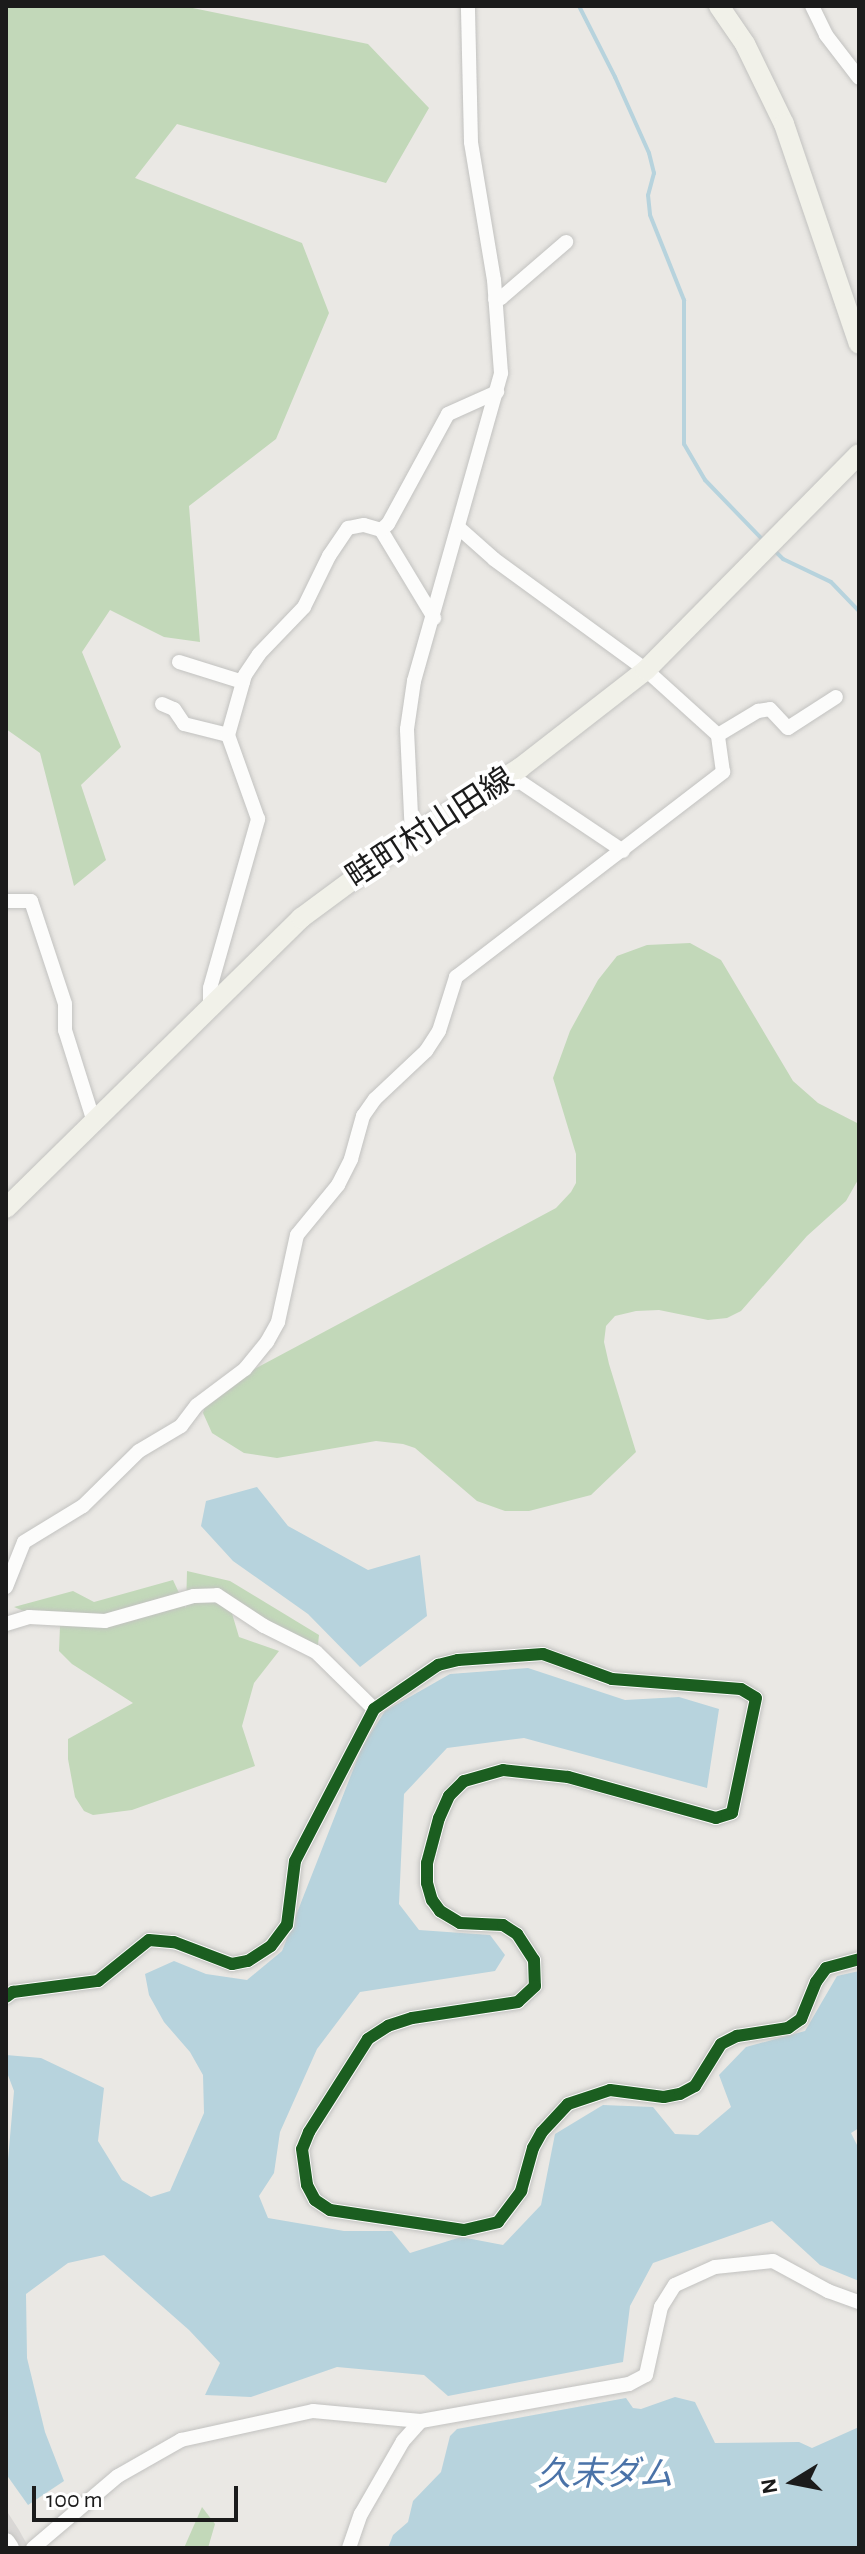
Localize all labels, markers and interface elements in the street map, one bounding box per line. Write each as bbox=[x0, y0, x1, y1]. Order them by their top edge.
street label: 畦町村山田線 bbox=[339, 760, 521, 896]
north arrow bbox=[753, 2442, 833, 2522]
water label: 久末ダム bbox=[537, 2456, 673, 2496]
scale bar bbox=[36, 2470, 242, 2520]
text: N bbox=[757, 2477, 782, 2496]
text: 100 m bbox=[46, 2488, 103, 2512]

